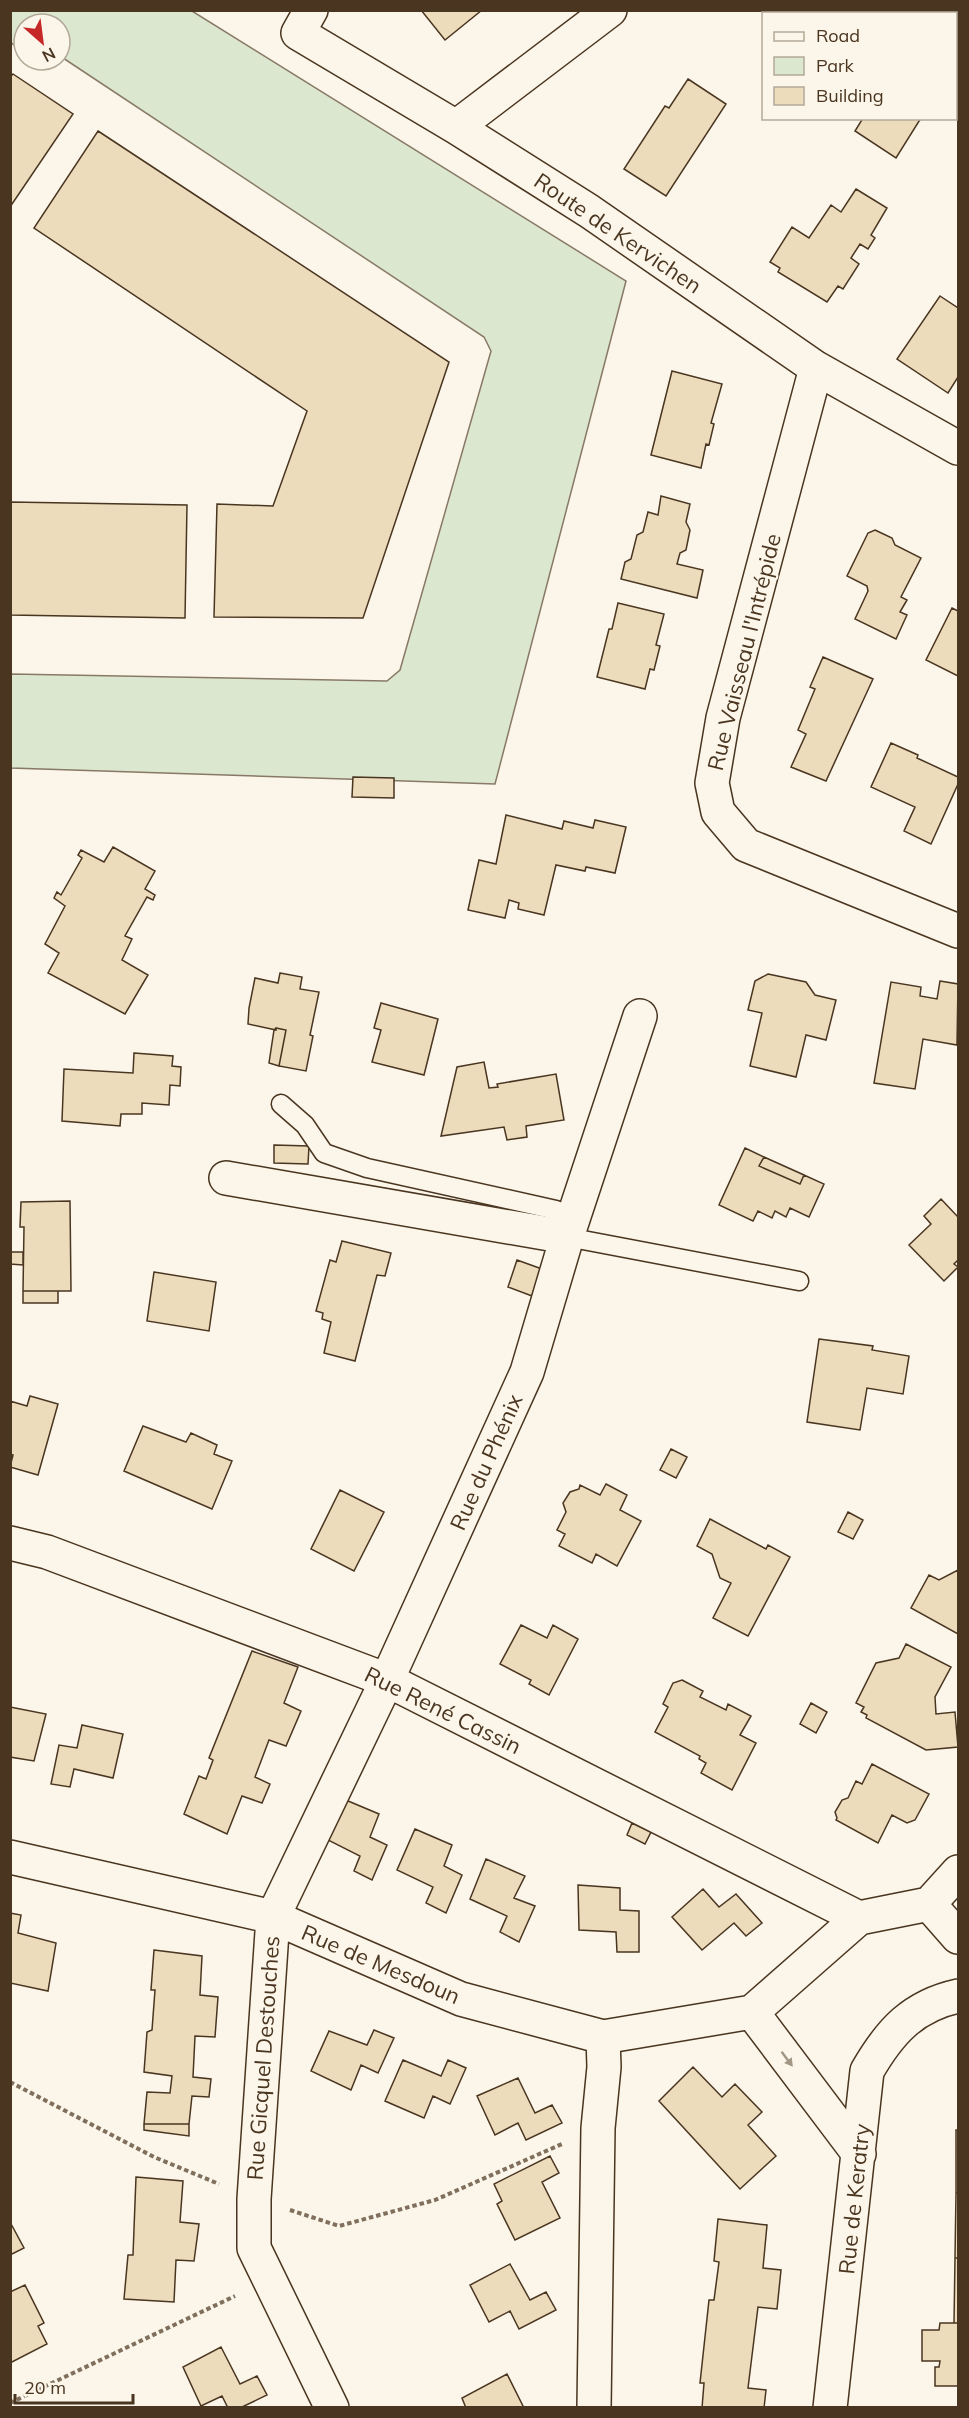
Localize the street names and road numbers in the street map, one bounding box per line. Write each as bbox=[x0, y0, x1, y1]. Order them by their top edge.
street label: Route de Kervichen bbox=[529, 167, 707, 299]
street label: Rue Vaisseau l'Intrépide bbox=[701, 531, 787, 773]
street label: Rue du Phénix bbox=[443, 1389, 529, 1535]
street label: Rue René Cassin bbox=[360, 1660, 526, 1760]
street label: Rue de Mesdoun bbox=[297, 1918, 465, 2010]
street label: Rue Gicquel Destouches bbox=[240, 1935, 286, 2181]
street label: Rue de Keratry bbox=[832, 2122, 876, 2276]

